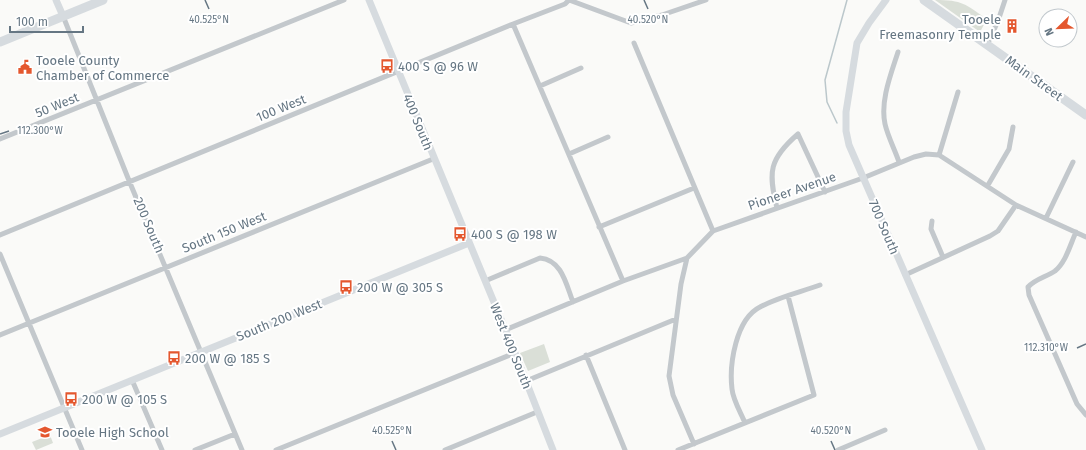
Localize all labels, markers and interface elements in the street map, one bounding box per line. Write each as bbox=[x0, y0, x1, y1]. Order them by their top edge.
scale bar bbox=[10, 8, 83, 34]
north arrow bbox=[1038, 8, 1078, 48]
place label: Tooele Freemasonry Temple bbox=[879, 12, 1001, 42]
text: 40.525°N bbox=[189, 14, 229, 26]
text: 40.520°N bbox=[628, 14, 668, 26]
text: 100 m bbox=[16, 15, 48, 29]
building icon: Tooele Freemasonry Temple bbox=[1004, 18, 1020, 34]
text: N bbox=[1042, 26, 1057, 38]
street label: Main Street bbox=[1002, 52, 1066, 104]
place label: Tooele County Chamber of Commerce bbox=[36, 53, 169, 83]
bus stop icon: 400 S @ 96 W bbox=[379, 58, 395, 74]
public building icon: Tooele County Chamber of Commerce bbox=[17, 59, 33, 75]
place label: 400 S @ 96 W bbox=[398, 59, 478, 74]
street label: 50 West bbox=[33, 89, 81, 121]
street label: 100 West bbox=[254, 91, 308, 125]
street label: 400 South bbox=[400, 92, 436, 152]
text: 112.300°W bbox=[17, 125, 64, 137]
street label: Pioneer Avenue bbox=[746, 169, 838, 213]
street label: 200 South bbox=[131, 195, 167, 255]
street label: 700 South bbox=[866, 197, 902, 257]
street label: South 150 West bbox=[180, 208, 268, 256]
bus stop icon: 400 S @ 198 W bbox=[452, 226, 468, 242]
place label: 400 S @ 198 W bbox=[471, 227, 557, 242]
bus stop icon: 200 W @ 305 S bbox=[338, 279, 354, 295]
place label: 200 W @ 305 S bbox=[357, 280, 443, 295]
street label: South 200 West bbox=[234, 296, 324, 344]
street label: West 400 South bbox=[487, 301, 535, 391]
text: 112.310°W bbox=[1024, 342, 1069, 354]
bus stop icon: 200 W @ 185 S bbox=[166, 350, 182, 366]
place label: 200 W @ 185 S bbox=[185, 351, 270, 366]
bus stop icon: 200 W @ 105 S bbox=[63, 391, 79, 407]
place label: 200 W @ 105 S bbox=[82, 392, 167, 407]
school or university icon: Tooele High School bbox=[37, 424, 53, 440]
place label: Tooele High School bbox=[56, 425, 169, 440]
text: 40.525°N bbox=[372, 425, 412, 437]
text: 40.520°N bbox=[811, 425, 851, 437]

